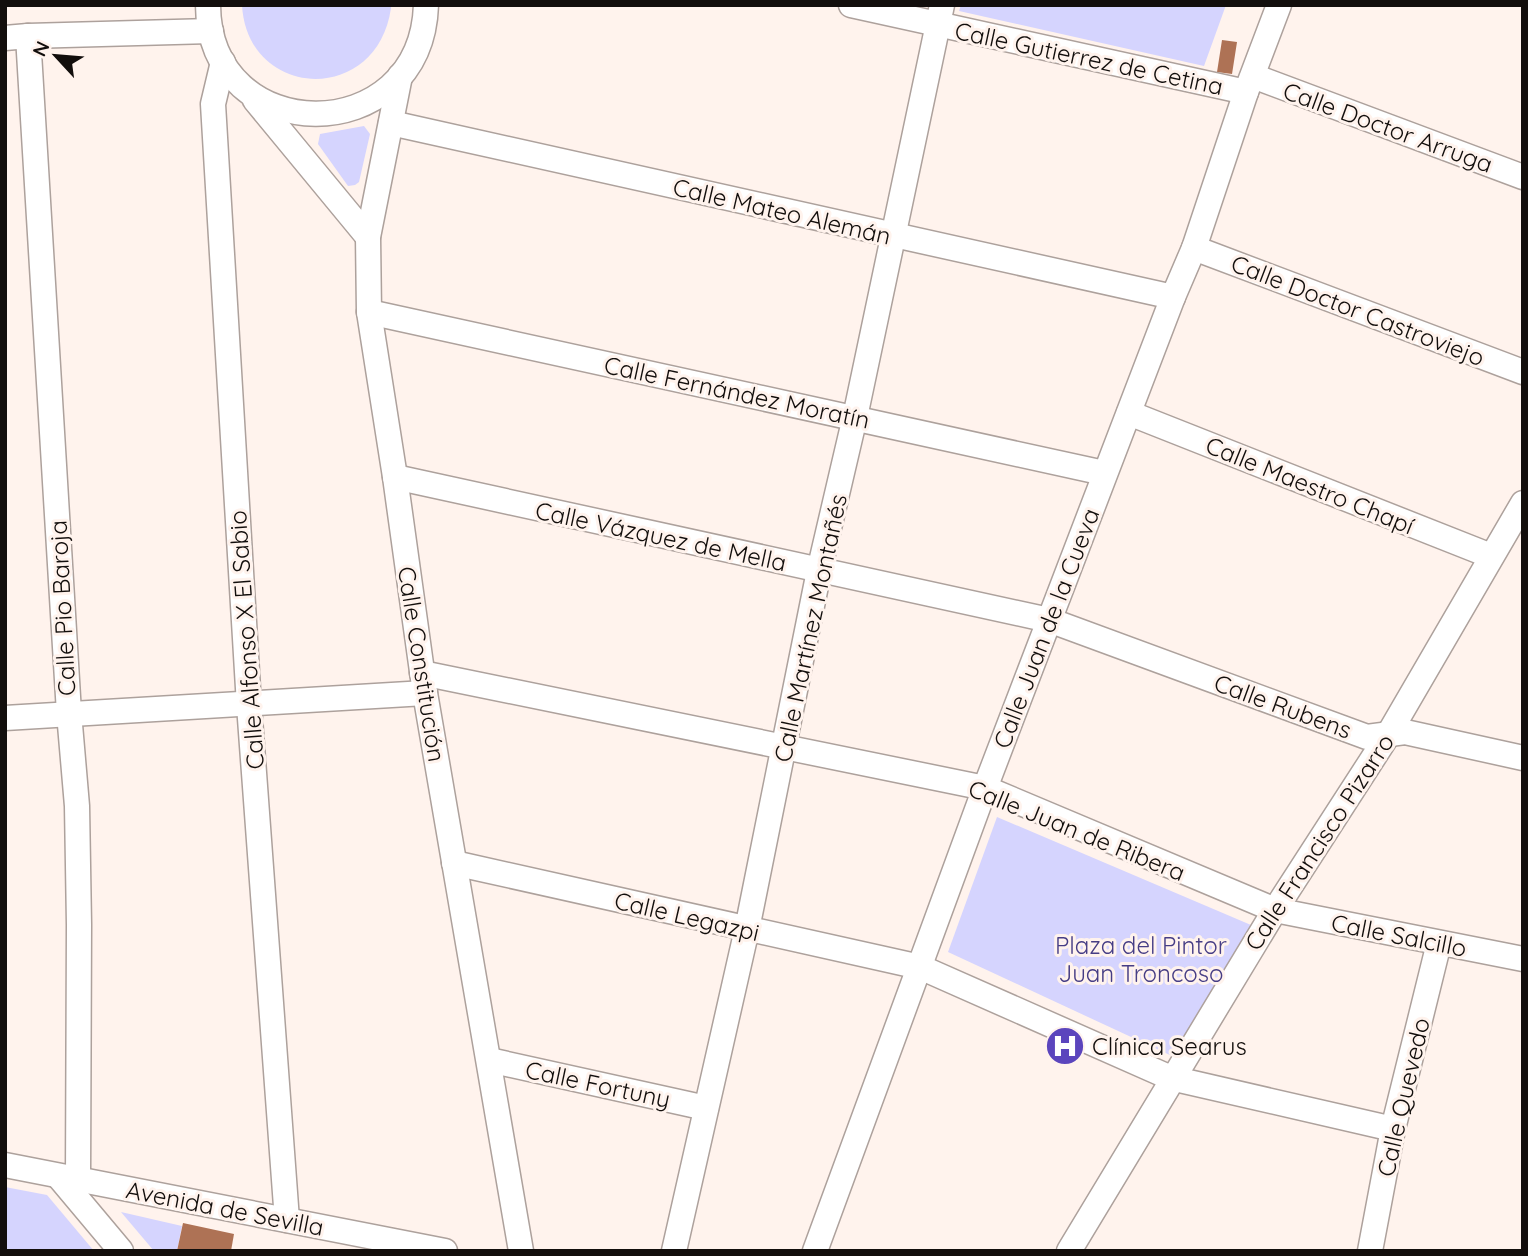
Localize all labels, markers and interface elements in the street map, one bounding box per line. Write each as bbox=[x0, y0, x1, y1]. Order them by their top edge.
street label: Calle Gutierrez de Cetina bbox=[952, 15, 1226, 101]
north arrow bbox=[21, 21, 91, 91]
text: N bbox=[27, 37, 55, 60]
street label: Calle Doctor Arruga bbox=[1279, 75, 1497, 179]
street label: Calle Mateo Alemán bbox=[670, 171, 894, 251]
street label: Calle Doctor Castroviejo bbox=[1227, 248, 1489, 372]
street label: Calle Fernández Moratín bbox=[602, 349, 872, 435]
street label: Calle Maestro Chapí bbox=[1202, 430, 1419, 541]
street label: Calle Martínez Montañés bbox=[767, 491, 853, 765]
street label: Calle Vázquez de Mella bbox=[533, 495, 789, 577]
street label: Calle Juan de la Cueva bbox=[986, 504, 1106, 752]
street label: Calle Alfonso X El Sabio bbox=[222, 509, 270, 771]
street label: Calle Pio Baroja bbox=[42, 519, 82, 697]
street label: Calle Constitución bbox=[392, 564, 452, 764]
street label: Calle Rubens bbox=[1210, 667, 1356, 745]
street label: Calle Francisco Pizarro bbox=[1238, 728, 1400, 956]
street label: Calle Juan de Ribera bbox=[964, 773, 1190, 887]
street label: Calle Legazpi bbox=[612, 885, 762, 947]
street label: Calle Salcillo bbox=[1329, 907, 1469, 963]
park label: Plaza del Pintor Juan Troncoso bbox=[1055, 930, 1227, 988]
street label: Calle Quevedo bbox=[1370, 1015, 1436, 1179]
hospital icon: Clínica Searus bbox=[1044, 1025, 1086, 1067]
place label: Clínica Searus bbox=[1092, 1031, 1247, 1061]
street label: Calle Fortuny bbox=[523, 1054, 673, 1114]
street label: Avenida de Sevilla bbox=[124, 1174, 326, 1242]

